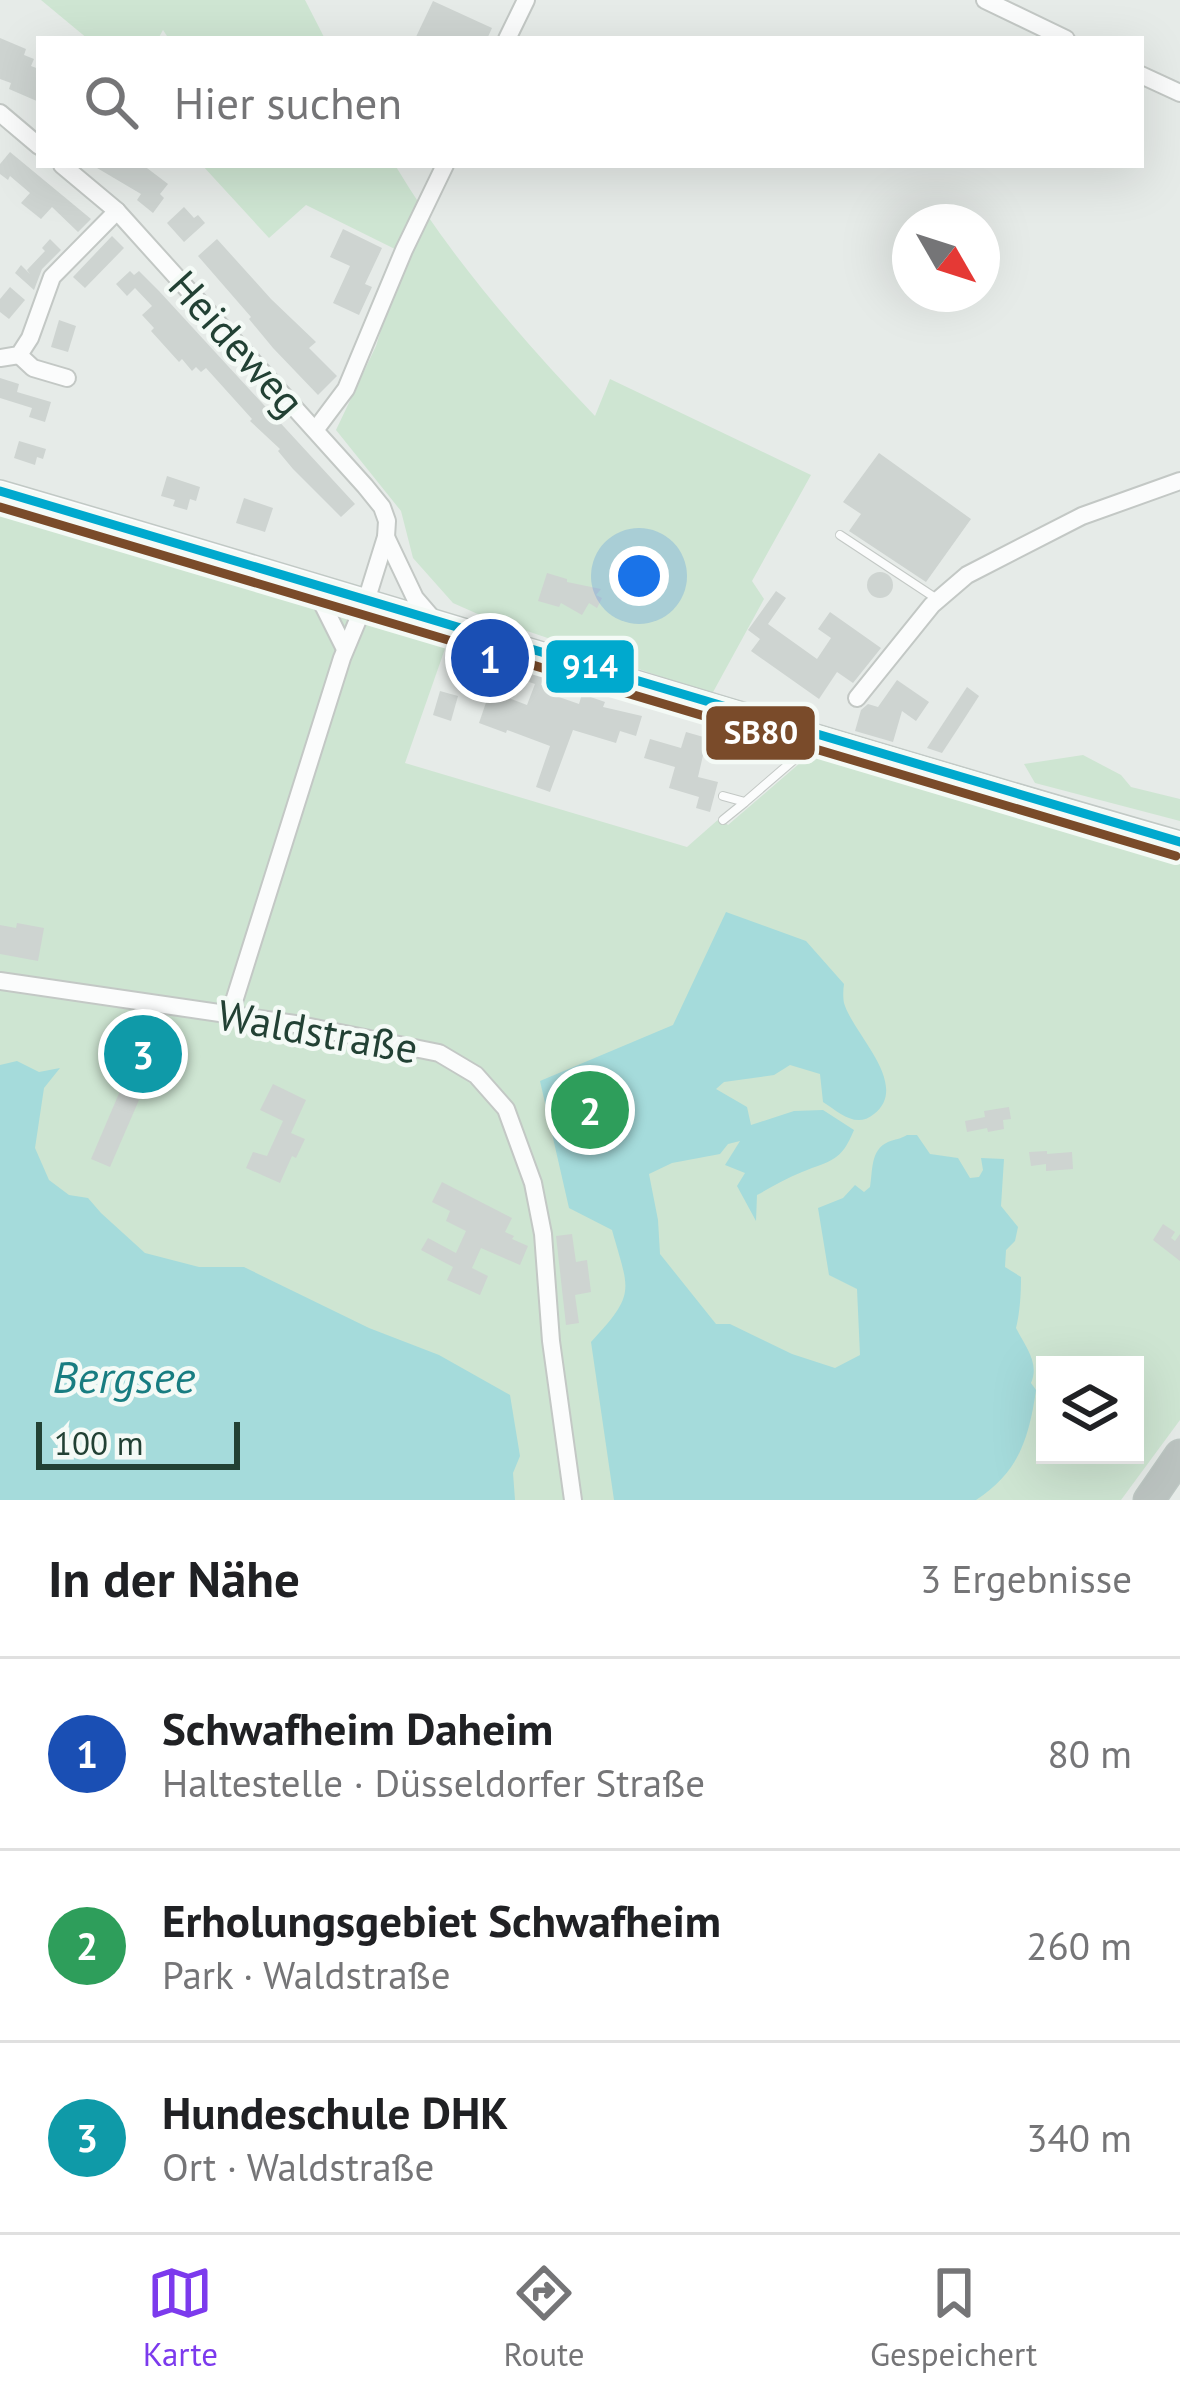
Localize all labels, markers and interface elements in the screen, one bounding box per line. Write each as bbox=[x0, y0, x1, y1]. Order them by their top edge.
search box bbox=[36, 36, 1144, 168]
icon: search bbox=[78, 69, 144, 135]
text: Hier suchen bbox=[174, 73, 402, 131]
north arrow bbox=[892, 204, 1000, 312]
street label: Heideweg bbox=[157, 258, 317, 428]
your location bbox=[609, 546, 669, 606]
pin: 1 bbox=[451, 613, 529, 703]
line badge: 914 bbox=[544, 638, 636, 695]
text: 914 bbox=[562, 644, 618, 687]
line badge: SB80 bbox=[704, 704, 817, 762]
text: SB80 bbox=[724, 710, 798, 753]
street label: Waldstraße bbox=[214, 986, 422, 1076]
pin: 3 bbox=[104, 1009, 182, 1099]
pin: 2 bbox=[551, 1065, 629, 1155]
water label: Bergsee bbox=[53, 1347, 196, 1405]
map controls bbox=[1036, 1356, 1144, 1464]
button: layers bbox=[1036, 1356, 1144, 1464]
scale bar bbox=[36, 1416, 240, 1469]
text: 100 m bbox=[54, 1421, 144, 1464]
text: In der Nähe bbox=[48, 1545, 300, 1611]
text: 3 Ergebnisse bbox=[920, 1553, 1132, 1604]
text: Schwafheim Daheim bbox=[162, 1699, 553, 1757]
text: 1 bbox=[76, 1728, 98, 1779]
text: 80 m bbox=[1047, 1728, 1132, 1779]
text: Haltestelle · Düsseldorfer Straße bbox=[162, 1757, 705, 1808]
text: Erholungsgebiet Schwafheim bbox=[162, 1891, 721, 1949]
text: 2 bbox=[76, 1920, 98, 1971]
text: 260 m bbox=[1026, 1920, 1132, 1971]
text: Park · Waldstraße bbox=[162, 1949, 451, 2000]
text: Hundeschule DHK bbox=[162, 2083, 508, 2141]
text: 3 bbox=[76, 2112, 98, 2163]
text: 340 m bbox=[1026, 2112, 1132, 2163]
text: Ort · Waldstraße bbox=[162, 2141, 434, 2192]
tab: Karte bbox=[143, 2260, 218, 2375]
tab: Route bbox=[503, 2260, 585, 2375]
tab: Gespeichert bbox=[870, 2260, 1037, 2375]

